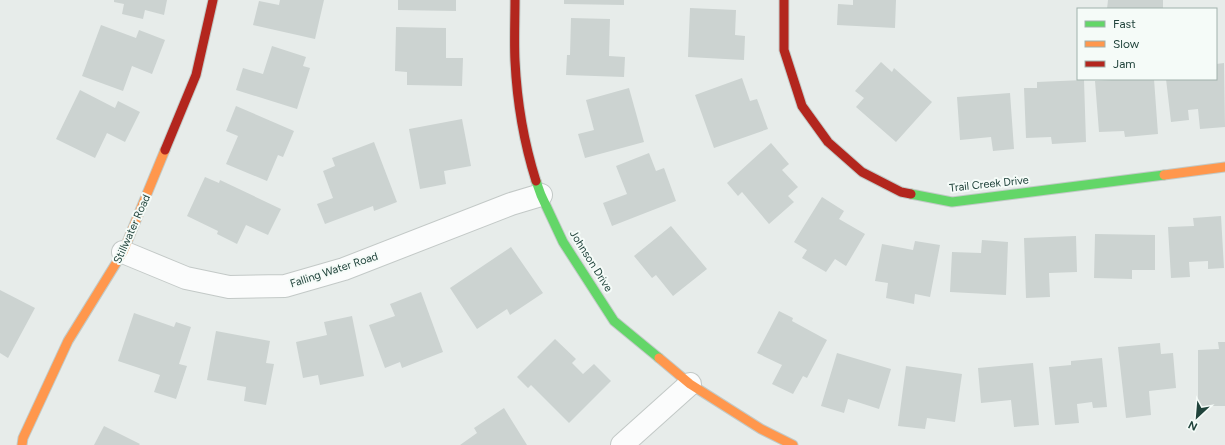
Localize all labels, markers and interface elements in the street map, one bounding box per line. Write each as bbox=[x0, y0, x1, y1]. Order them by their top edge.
legend bbox=[1077, 8, 1217, 80]
text: Fast bbox=[1113, 17, 1136, 31]
text: Slow bbox=[1113, 37, 1140, 51]
text: Jam bbox=[1113, 57, 1136, 71]
street label: Trail Creek Drive bbox=[949, 173, 1029, 195]
street label: Stillwater Road bbox=[111, 192, 153, 266]
street label: Johnson Drive bbox=[567, 228, 615, 294]
street label: Falling Water Road bbox=[288, 250, 380, 290]
north arrow bbox=[1177, 397, 1217, 437]
text: N bbox=[1186, 418, 1200, 433]

